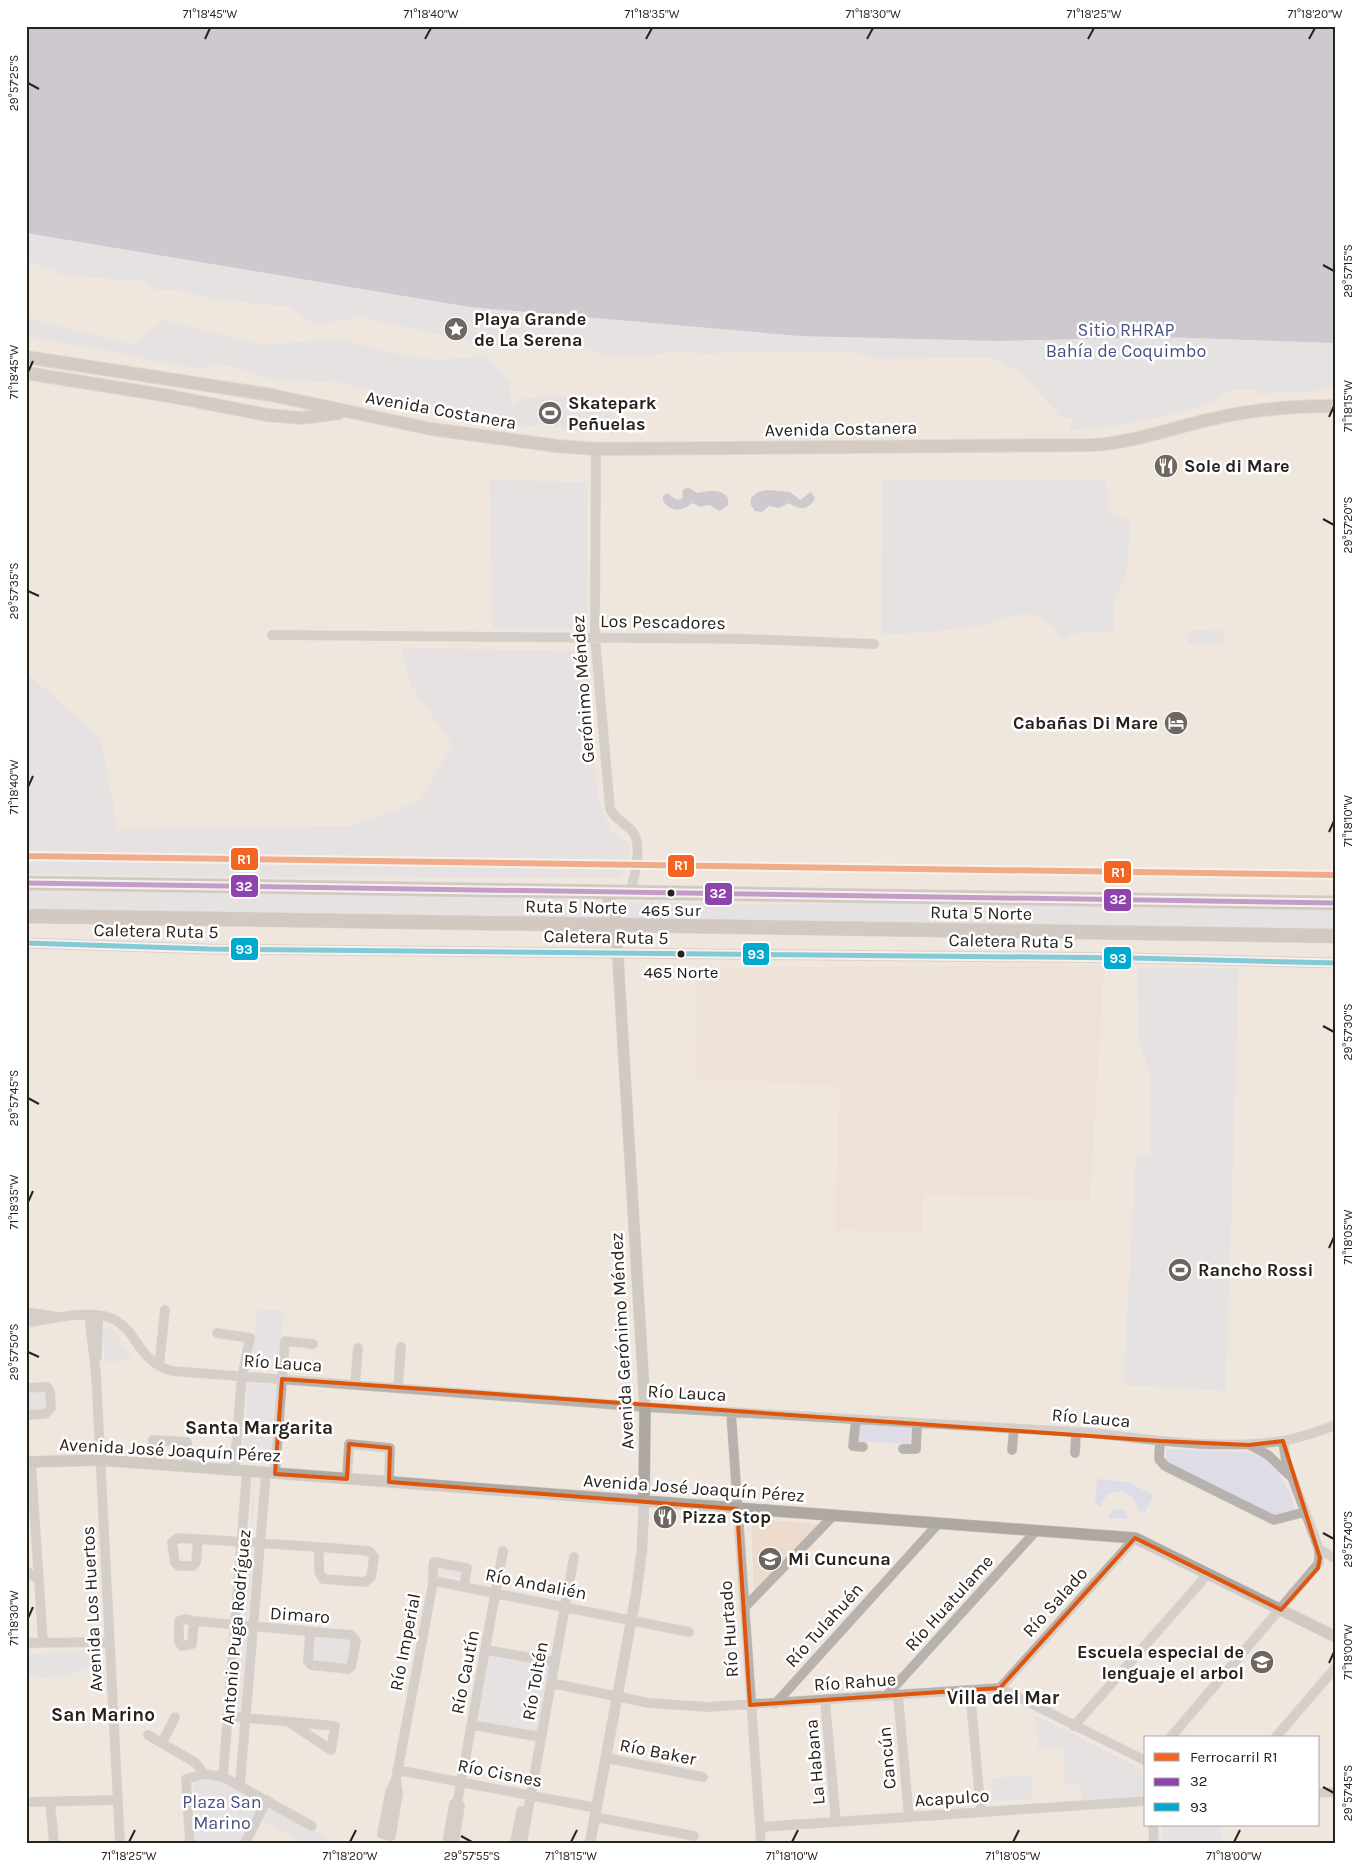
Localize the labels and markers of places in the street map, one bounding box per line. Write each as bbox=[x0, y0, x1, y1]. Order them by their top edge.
place label: Playa Grande de La Serena bbox=[474, 308, 586, 351]
place icon: Playa Grande de La Serena bbox=[443, 316, 469, 342]
place label: Skatepark Peñuelas bbox=[568, 392, 657, 435]
sports icon: Skatepark Peñuelas bbox=[537, 400, 563, 426]
restaurant icon: Sole di Mare bbox=[1153, 453, 1179, 479]
place label: Sole di Mare bbox=[1184, 455, 1290, 477]
hotel icon: Cabañas Di Mare bbox=[1163, 710, 1189, 736]
place label: Cabañas Di Mare bbox=[1013, 712, 1158, 734]
marker: 465 Sur bbox=[666, 888, 676, 898]
place label: 465 Sur bbox=[641, 900, 702, 920]
marker: 465 Norte bbox=[676, 949, 686, 959]
place label: 465 Norte bbox=[643, 962, 719, 982]
sports icon: Rancho Rossi bbox=[1167, 1257, 1193, 1283]
place label: Rancho Rossi bbox=[1198, 1259, 1313, 1281]
restaurant icon: Pizza Stop bbox=[652, 1504, 678, 1530]
place label: Pizza Stop bbox=[682, 1506, 771, 1528]
school or university icon: Mi Cuncuna bbox=[757, 1546, 783, 1572]
place label: Mi Cuncuna bbox=[788, 1548, 891, 1570]
place label: Escuela especial de lenguaje el arbol bbox=[1077, 1641, 1244, 1684]
school or university icon: Escuela especial de lenguaje el arbol bbox=[1249, 1649, 1275, 1675]

